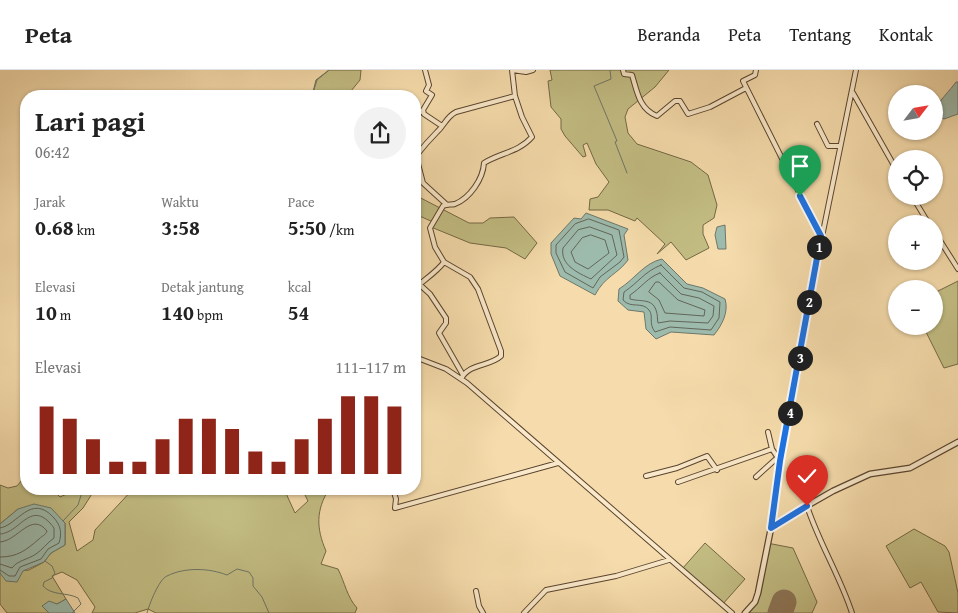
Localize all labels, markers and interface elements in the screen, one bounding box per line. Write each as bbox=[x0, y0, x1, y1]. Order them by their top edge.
text: Peta bbox=[25, 17, 72, 52]
text: Beranda bbox=[638, 21, 700, 48]
text: Peta bbox=[728, 21, 761, 48]
text: Tentang bbox=[789, 21, 851, 48]
text: Kontak bbox=[879, 21, 933, 48]
north arrow bbox=[888, 85, 942, 140]
map controls bbox=[888, 85, 943, 335]
text: Lari pagi bbox=[35, 100, 145, 141]
button: share bbox=[354, 107, 406, 159]
text: 06:42 bbox=[35, 140, 70, 164]
pin bbox=[779, 145, 821, 196]
button: locate bbox=[888, 150, 943, 205]
icon: arrive bbox=[786, 152, 814, 180]
text: Jarak bbox=[35, 192, 65, 212]
text: Waktu bbox=[161, 192, 199, 212]
text: Pace bbox=[288, 192, 315, 212]
text: 0.68 bbox=[35, 212, 74, 243]
text: 3:58 bbox=[161, 212, 200, 243]
text: 5:50 bbox=[288, 212, 326, 243]
button: + bbox=[888, 215, 943, 270]
text: km bbox=[74, 220, 95, 240]
text: /km bbox=[326, 220, 354, 240]
pin: 1 bbox=[806, 234, 832, 260]
text: 1 bbox=[816, 237, 823, 257]
text: Elevasi bbox=[35, 277, 75, 297]
text: Detak jantung bbox=[161, 277, 244, 297]
text: kcal bbox=[288, 277, 312, 297]
button: − bbox=[888, 280, 943, 335]
pin: 2 bbox=[796, 290, 822, 314]
text: 2 bbox=[806, 292, 813, 312]
text: 10 bbox=[35, 297, 57, 328]
text: 140 bbox=[161, 297, 194, 328]
text: 54 bbox=[288, 297, 309, 328]
text: m bbox=[57, 305, 71, 325]
text: bpm bbox=[194, 305, 223, 325]
pin: 3 bbox=[788, 346, 812, 370]
text: 3 bbox=[797, 348, 804, 368]
text: Elevasi bbox=[35, 355, 81, 379]
text: 111–117 m bbox=[336, 355, 406, 379]
pin: 4 bbox=[778, 400, 802, 426]
text: 4 bbox=[787, 403, 794, 423]
pin bbox=[786, 455, 828, 506]
icon: check bbox=[793, 462, 821, 490]

